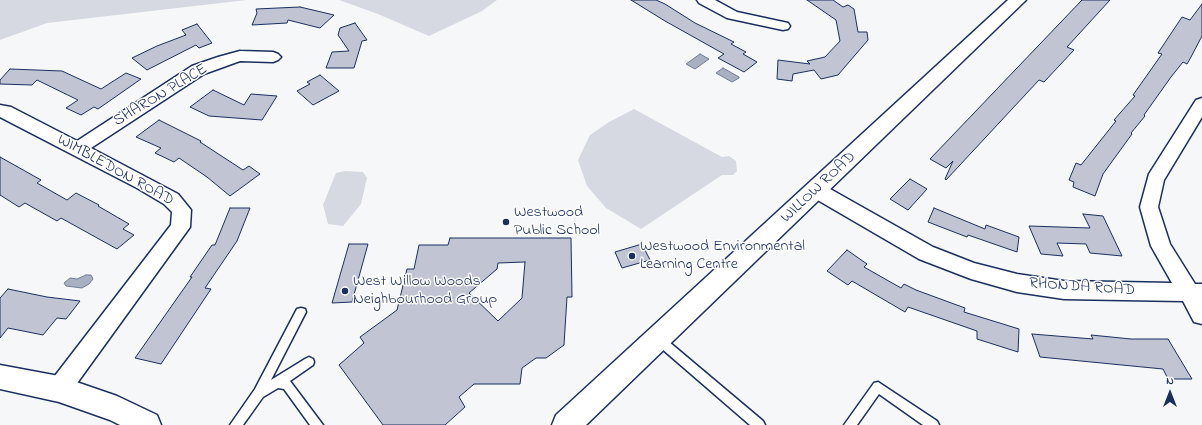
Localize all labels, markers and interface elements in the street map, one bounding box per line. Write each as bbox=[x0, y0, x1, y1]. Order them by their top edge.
street label: SHARON PLACE bbox=[110, 60, 212, 132]
street label: WIMBLEDON ROAD bbox=[53, 131, 177, 211]
street label: WILLOW ROAD bbox=[777, 148, 861, 228]
place label: Westwood Public School bbox=[514, 203, 600, 241]
marker: Westwood Public School bbox=[501, 217, 511, 227]
place label: Westwood Environmental Learning Centre bbox=[640, 237, 805, 275]
marker: Westwood Environmental Learning Centre bbox=[627, 251, 637, 261]
place label: West Willow Woods Neighbourhood Group bbox=[353, 272, 497, 310]
street label: RHONDA ROAD bbox=[1028, 275, 1136, 301]
marker: West Willow Woods Neighbourhood Group bbox=[340, 286, 350, 296]
north arrow bbox=[1150, 373, 1190, 413]
text: N bbox=[1166, 373, 1174, 389]

